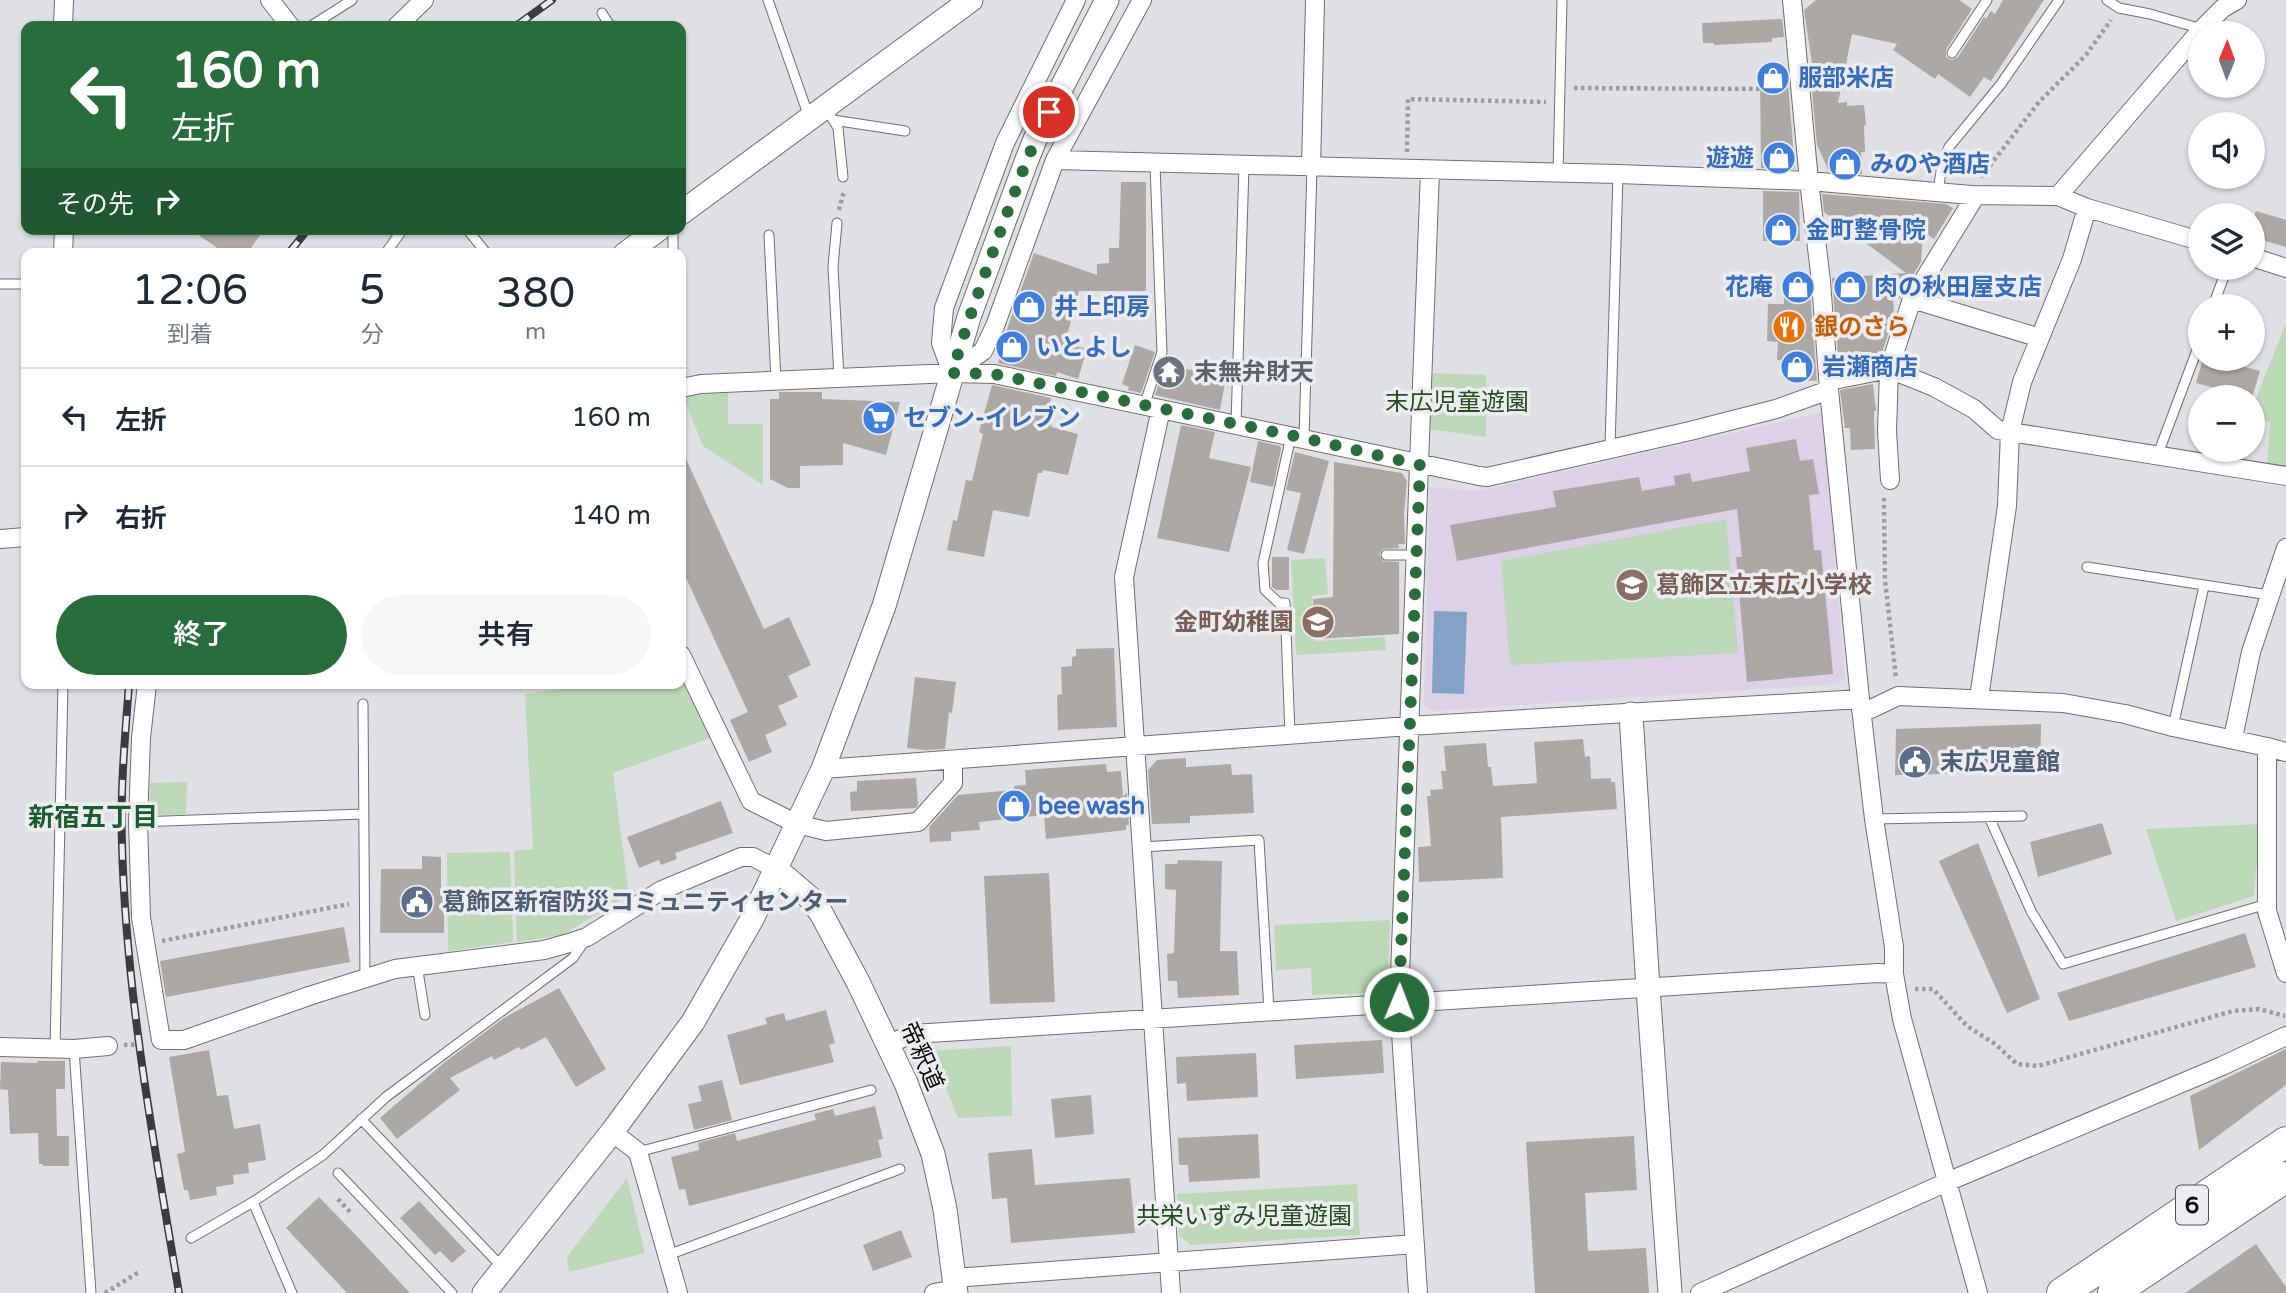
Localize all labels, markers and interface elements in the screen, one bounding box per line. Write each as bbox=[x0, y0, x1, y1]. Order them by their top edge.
north arrow bbox=[2188, 21, 2264, 98]
map controls bbox=[2188, 21, 2265, 462]
text: 160 m bbox=[171, 42, 321, 101]
icon: left bbox=[56, 49, 147, 140]
shop icon: 服部米店 bbox=[1754, 59, 1792, 97]
place label: 服部米店 bbox=[1798, 64, 1894, 93]
pin bbox=[1019, 82, 1079, 142]
icon: arrive bbox=[1030, 93, 1068, 131]
text: 左折 bbox=[171, 110, 235, 148]
button: sound bbox=[2188, 112, 2265, 189]
shop icon: 遊遊 bbox=[1760, 139, 1798, 177]
place label: 遊遊 bbox=[1706, 144, 1754, 173]
shop icon: みのや酒店 bbox=[1826, 145, 1864, 183]
place label: みのや酒店 bbox=[1870, 150, 1990, 179]
icon: right bbox=[148, 182, 186, 220]
text: その先 bbox=[56, 189, 134, 220]
button: layers bbox=[2188, 203, 2265, 280]
shop icon: 金町整骨院 bbox=[1762, 211, 1800, 249]
place label: 金町整骨院 bbox=[1806, 216, 1926, 245]
text: 12:06 bbox=[132, 265, 248, 316]
text: 5 bbox=[359, 265, 385, 316]
text: 380 bbox=[496, 268, 575, 319]
shop icon: 花庵 bbox=[1779, 268, 1817, 306]
shop icon: 肉の秋田屋支店 bbox=[1831, 268, 1869, 306]
place label: 花庵 bbox=[1725, 273, 1773, 302]
place label: 肉の秋田屋支店 bbox=[1874, 273, 2042, 302]
shop icon: 井上印房 bbox=[1010, 288, 1048, 326]
place label: 井上印房 bbox=[1054, 293, 1150, 322]
button: + bbox=[2188, 294, 2265, 371]
restaurant icon: 銀のさら bbox=[1770, 308, 1808, 346]
place label: 銀のさら bbox=[1814, 313, 1910, 342]
text: m bbox=[525, 318, 546, 346]
text: 到着 bbox=[167, 321, 213, 349]
text: 分 bbox=[361, 321, 384, 349]
shop icon: いとよし bbox=[993, 328, 1031, 366]
place label: いとよし bbox=[1036, 333, 1132, 362]
shop icon: 岩瀬商店 bbox=[1778, 348, 1816, 386]
temple icon: 末無弁財天 bbox=[1150, 353, 1188, 391]
place label: 岩瀬商店 bbox=[1822, 353, 1918, 382]
place label: 末無弁財天 bbox=[1194, 358, 1314, 387]
button: − bbox=[2188, 385, 2265, 462]
park label: 末広児童遊園 bbox=[1385, 388, 1529, 417]
icon: left bbox=[56, 398, 94, 436]
supermarket icon: セブン-イレブン bbox=[860, 399, 898, 437]
text: 160 m bbox=[571, 402, 651, 433]
place label: セブン-イレブン bbox=[903, 404, 1081, 433]
text: 左折 bbox=[115, 405, 167, 436]
icon: right bbox=[56, 496, 94, 534]
text: 140 m bbox=[571, 500, 651, 531]
text: 右折 bbox=[115, 503, 167, 534]
school or university icon: 葛飾区立末広小学校 bbox=[1613, 566, 1651, 604]
place label: 葛飾区立末広小学校 bbox=[1656, 571, 1872, 600]
button: 終了 bbox=[56, 595, 347, 675]
button: 共有 bbox=[361, 595, 651, 675]
school or university icon: 金町幼稚園 bbox=[1299, 603, 1337, 641]
place label: 金町幼稚園 bbox=[1174, 608, 1294, 637]
public building icon: 末広児童館 bbox=[1896, 743, 1934, 781]
place label: 末広児童館 bbox=[1940, 748, 2060, 777]
shop icon: bee wash bbox=[995, 787, 1033, 825]
place label: bee wash bbox=[1038, 792, 1145, 821]
district label: 新宿五丁目 bbox=[28, 802, 158, 833]
public building icon: 葛飾区新宿防災コミュニティセンター bbox=[398, 883, 436, 921]
place label: 葛飾区新宿防災コミュニティセンター bbox=[442, 888, 849, 917]
position arrow bbox=[1362, 965, 1436, 1039]
street label: 帝釈道 bbox=[894, 1017, 949, 1095]
road number: 6 bbox=[2176, 1186, 2208, 1224]
park label: 共栄いずみ児童遊園 bbox=[1136, 1202, 1352, 1231]

